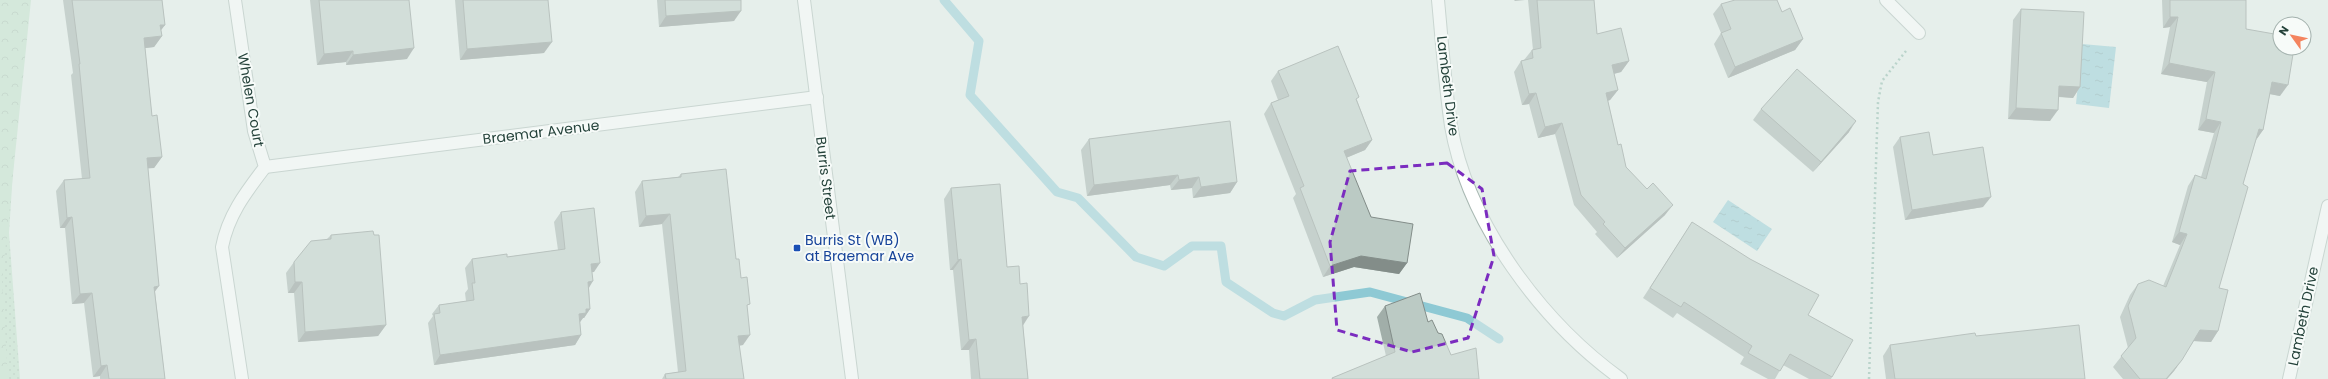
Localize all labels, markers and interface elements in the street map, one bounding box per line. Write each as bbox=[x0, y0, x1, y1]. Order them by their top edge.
north arrow bbox=[2272, 16, 2312, 56]
text: N bbox=[2275, 23, 2293, 38]
street label: Lambeth Drive bbox=[1432, 35, 1464, 138]
street label: Whelen Court bbox=[233, 51, 269, 149]
street label: Braemar Avenue bbox=[482, 115, 601, 149]
street label: Burris Street bbox=[811, 135, 841, 221]
place label: Burris St (WB) at Braemar Ave bbox=[805, 230, 914, 266]
marker: Burris St (WB) at Braemar Ave bbox=[792, 243, 802, 253]
street label: Lambeth Drive bbox=[2283, 264, 2323, 367]

